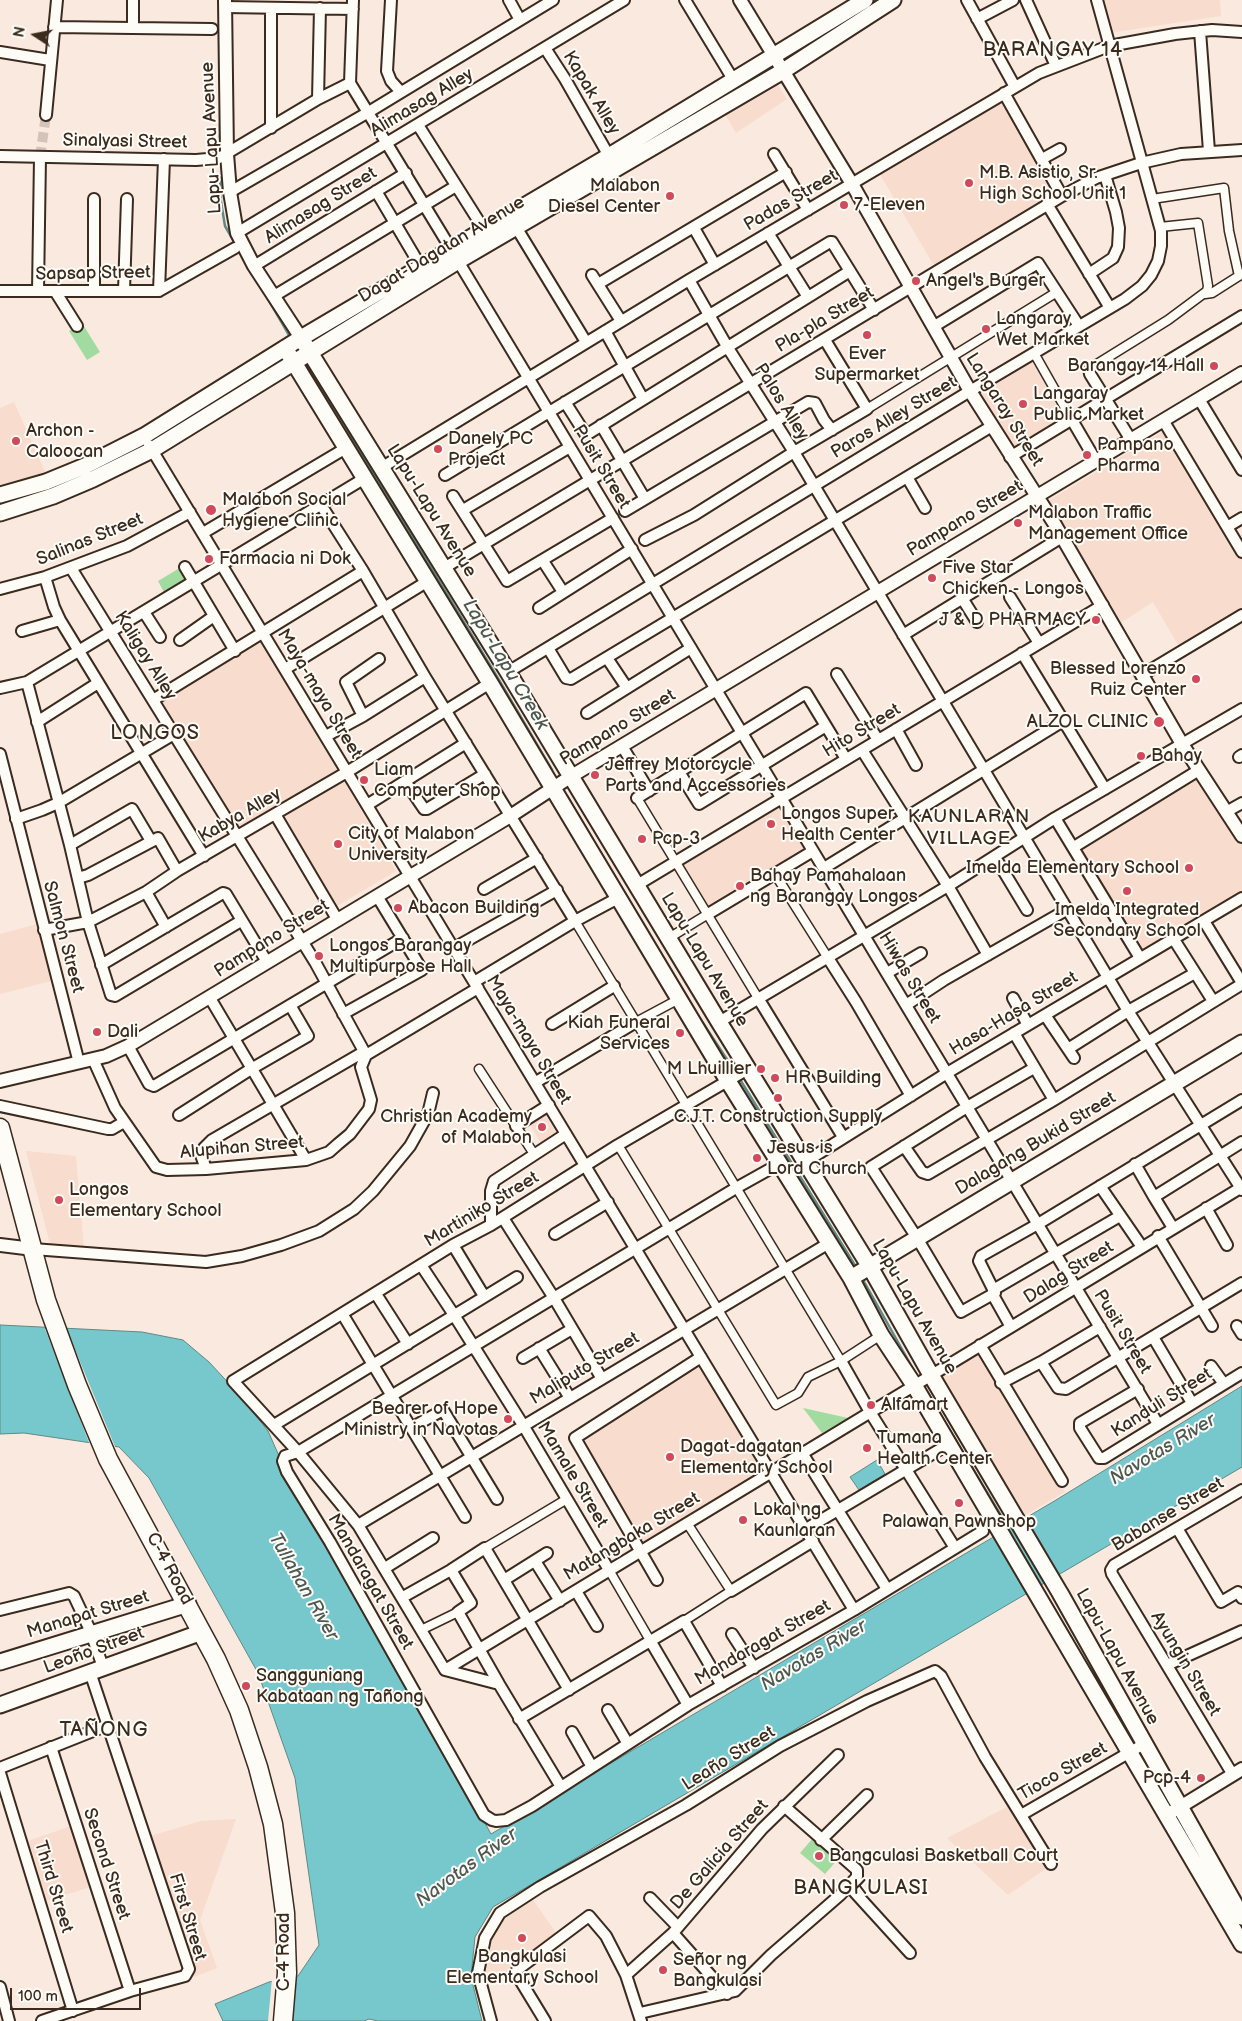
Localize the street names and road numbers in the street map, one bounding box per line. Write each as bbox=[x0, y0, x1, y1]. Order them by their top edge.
street label: Kapak Alley bbox=[558, 47, 624, 139]
street label: Lapu-Lapu Avenue bbox=[197, 61, 227, 215]
street label: Alimasag Alley bbox=[367, 64, 477, 142]
street label: Sinalyasi Street bbox=[62, 130, 188, 154]
street label: Alimasag Street bbox=[261, 163, 381, 249]
street label: Padas Street bbox=[740, 166, 842, 236]
street label: Dagat-Dagatan Avenue bbox=[355, 192, 529, 308]
street label: Sapsap Street bbox=[35, 262, 151, 286]
street label: Pla-pla Street bbox=[772, 282, 878, 358]
street label: Langaray Street bbox=[961, 349, 1047, 471]
street label: Palos Alley bbox=[749, 360, 813, 444]
street label: Paros Alley Street bbox=[827, 372, 961, 464]
street label: Pusit Street bbox=[567, 421, 635, 513]
street label: Lapu-Lapu Avenue bbox=[381, 441, 481, 581]
street label: Pampano Street bbox=[903, 476, 1027, 562]
street label: Salinas Street bbox=[34, 509, 146, 571]
street label: Kaligay Alley bbox=[109, 607, 181, 705]
street label: Maya-maya Street bbox=[272, 625, 366, 763]
street label: Pampano Street bbox=[556, 685, 680, 771]
street label: Hito Street bbox=[819, 699, 905, 763]
street label: Kabya Alley bbox=[195, 784, 285, 848]
street label: Salmon Street bbox=[38, 879, 88, 995]
street label: Lapu-Lapu Avenue bbox=[655, 889, 753, 1031]
street label: Pampano Street bbox=[211, 895, 333, 983]
street label: Hiwas Street bbox=[873, 928, 945, 1028]
street label: Hasa-Hasa Street bbox=[946, 967, 1082, 1061]
street label: Maya-maya Street bbox=[481, 971, 575, 1109]
street label: Dalagang Bukid Street bbox=[952, 1088, 1120, 1200]
street label: Alupihan Street bbox=[179, 1132, 305, 1164]
street label: Martiniko Street bbox=[421, 1167, 543, 1253]
street label: Lapu-Lapu Avenue bbox=[867, 1236, 961, 1378]
street label: Dalag Street bbox=[1020, 1237, 1118, 1309]
street label: Pusit Street bbox=[1088, 1286, 1156, 1378]
street label: Maliputo Street bbox=[526, 1328, 644, 1410]
street label: Kanduli Street bbox=[1108, 1363, 1216, 1443]
street label: Mamale Street bbox=[532, 1418, 612, 1532]
street label: Babanse Street bbox=[1108, 1473, 1228, 1557]
street label: Matangbaka Street bbox=[560, 1488, 704, 1586]
street label: Mandaragat Street bbox=[322, 1510, 418, 1654]
street label: C-4 Road bbox=[141, 1529, 197, 1609]
street label: Lapu-Lapu Avenue bbox=[1071, 1585, 1163, 1729]
street label: Manapat Street bbox=[24, 1586, 152, 1644]
street label: Mandaragat Street bbox=[691, 1595, 835, 1691]
street label: Ayungin Street bbox=[1145, 1608, 1225, 1720]
street label: Leoño Street bbox=[41, 1623, 147, 1679]
street label: Leaño Street bbox=[679, 1722, 779, 1796]
street label: Tioco Street bbox=[1015, 1738, 1111, 1806]
street label: De Galicia Street bbox=[666, 1796, 774, 1914]
street label: Second Street bbox=[78, 1805, 134, 1923]
street label: Third Street bbox=[29, 1838, 77, 1936]
street label: First Street bbox=[163, 1871, 211, 1963]
street label: C-4 Road bbox=[273, 1913, 295, 1991]

